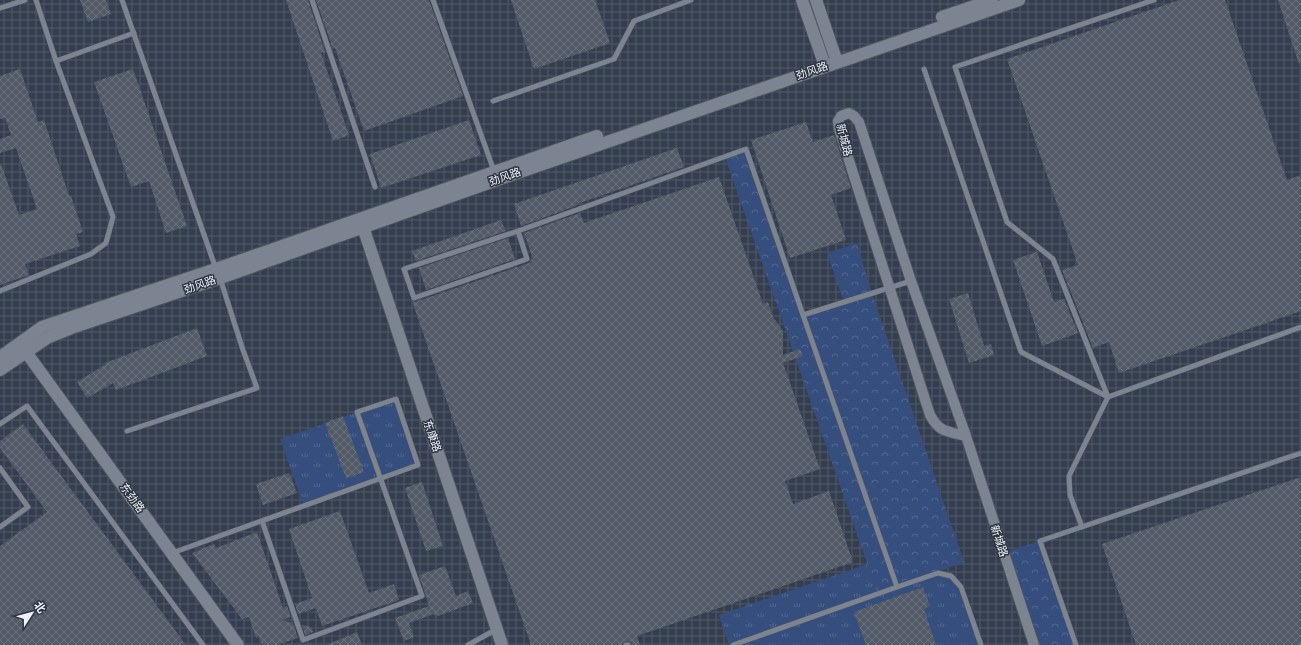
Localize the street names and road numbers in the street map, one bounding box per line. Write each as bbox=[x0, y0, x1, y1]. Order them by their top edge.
street label: 劲风路 bbox=[794, 59, 830, 83]
street label: 新城路 bbox=[834, 122, 854, 158]
street label: 劲风路 bbox=[487, 165, 523, 189]
street label: 劲风路 bbox=[182, 273, 218, 297]
street label: 东康路 bbox=[420, 418, 444, 454]
street label: 东劲路 bbox=[117, 481, 147, 515]
street label: 新城路 bbox=[988, 523, 1010, 559]

